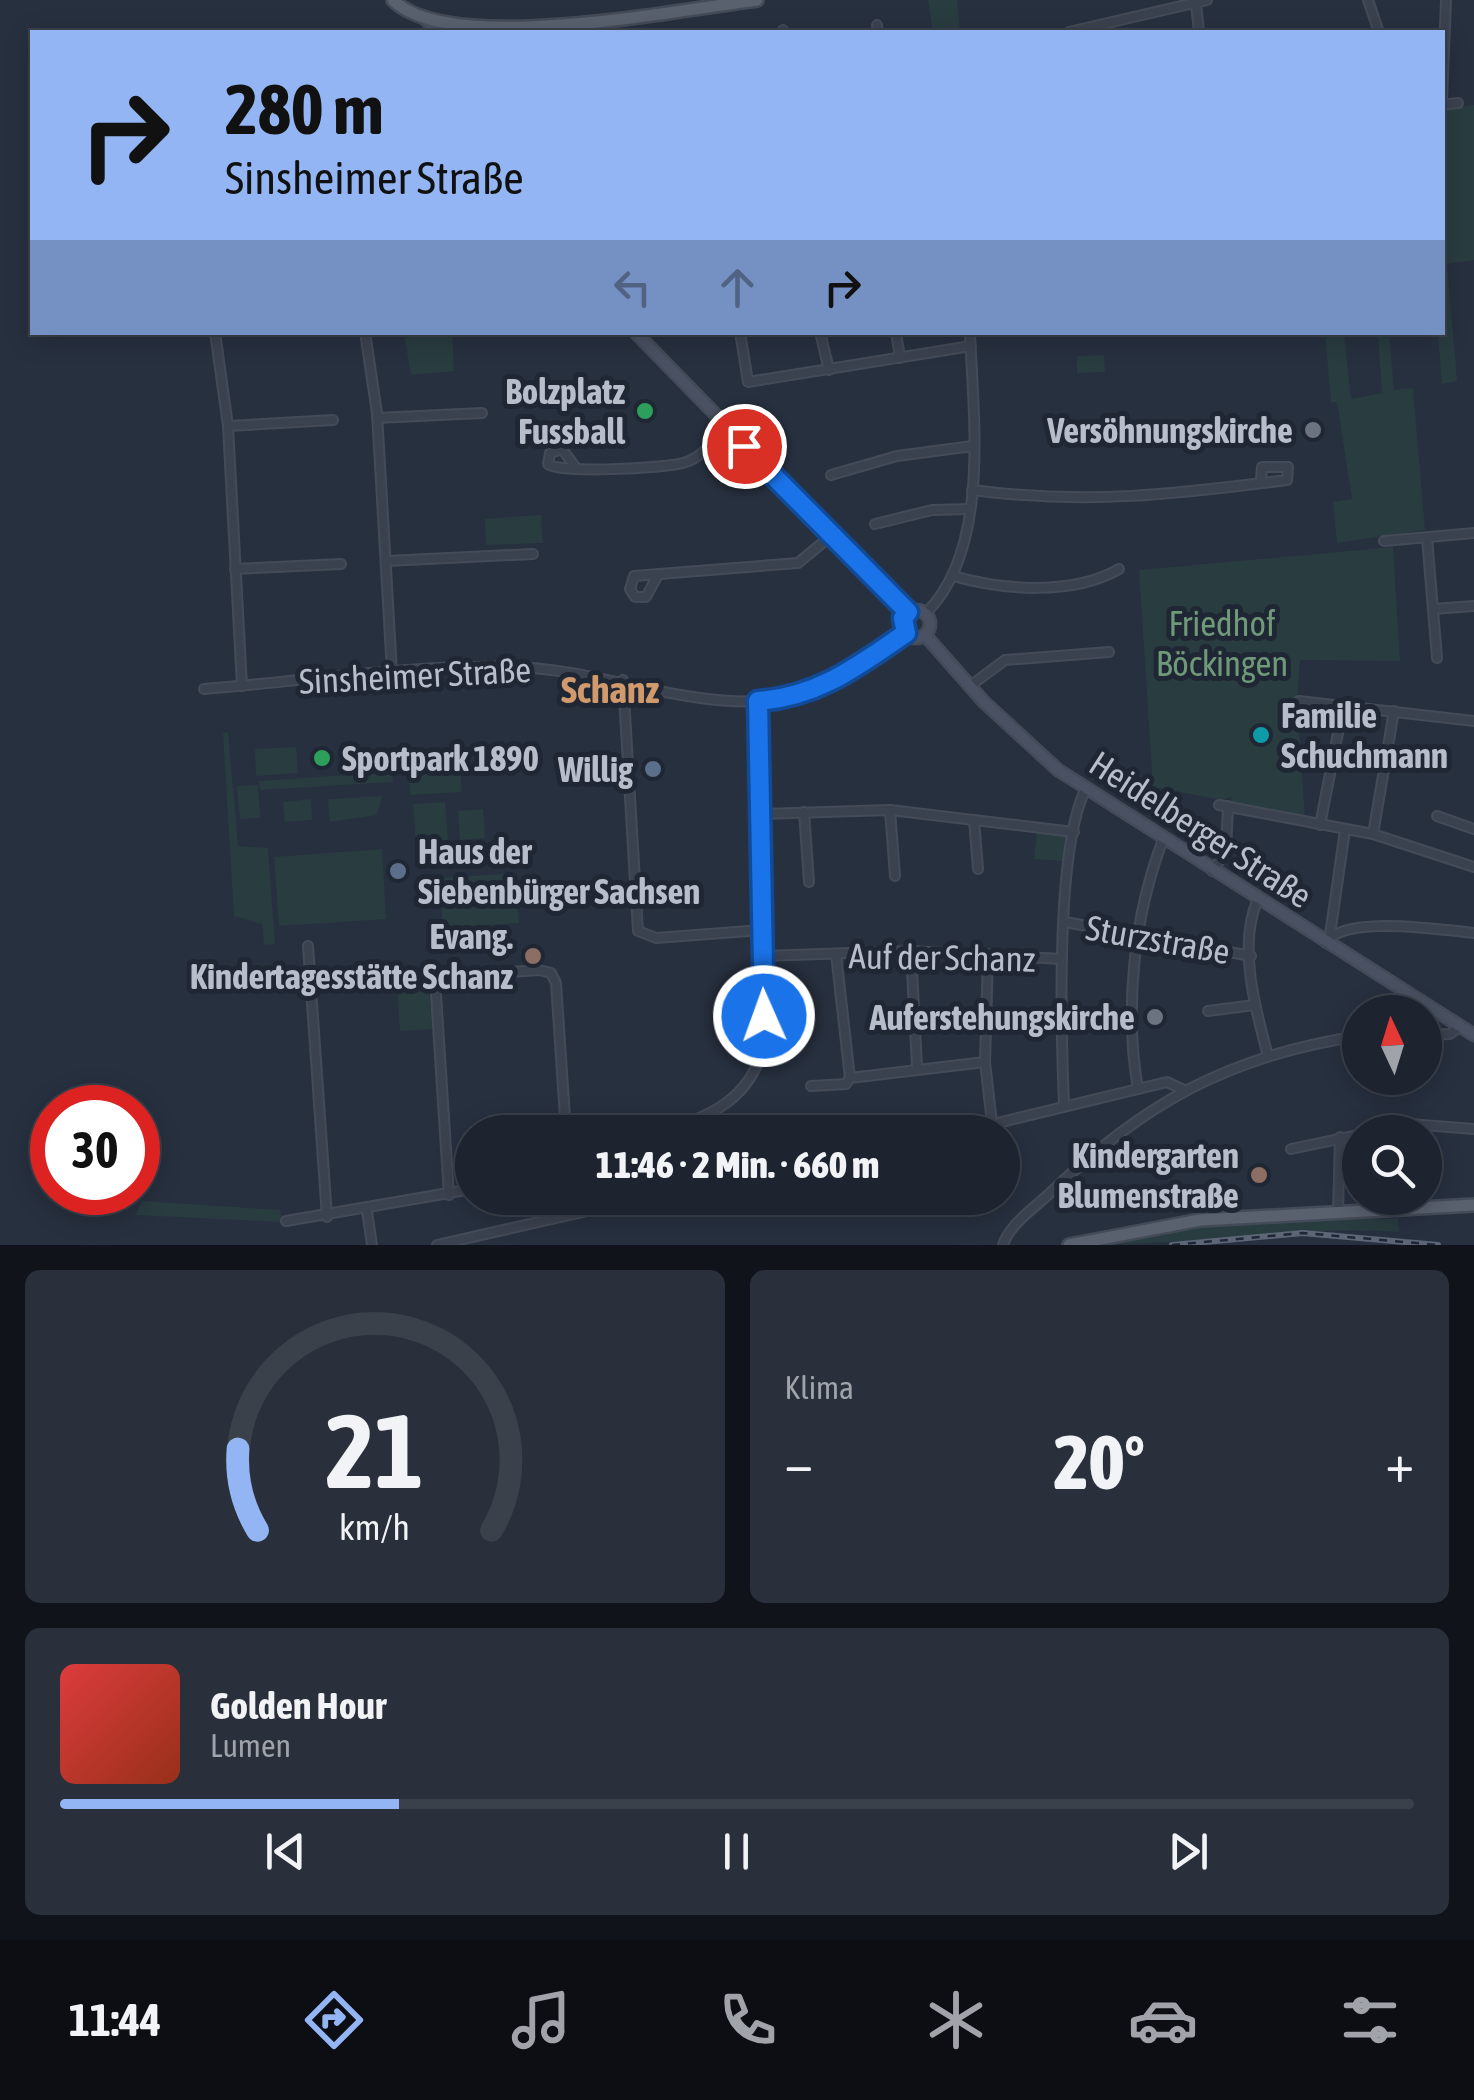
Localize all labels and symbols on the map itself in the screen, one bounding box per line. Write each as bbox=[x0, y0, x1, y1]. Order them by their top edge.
place label: Bolzplatz Fussball bbox=[505, 371, 626, 451]
marker: Bolzplatz Fussball bbox=[634, 400, 656, 422]
pin bbox=[702, 404, 787, 489]
place label: Versöhnungskirche bbox=[1046, 410, 1293, 450]
marker: Versöhnungskirche bbox=[1302, 419, 1324, 441]
park label: Friedhof Böckingen bbox=[1156, 603, 1288, 683]
street label: Sinsheimer Straße bbox=[298, 649, 532, 701]
district label: Schanz bbox=[561, 668, 659, 711]
place label: Familie Schuchmann bbox=[1281, 695, 1448, 775]
marker: Familie Schuchmann bbox=[1250, 724, 1272, 746]
place label: Sportpark 1890 bbox=[342, 738, 539, 778]
street label: Heidelberger Straße bbox=[1083, 742, 1319, 916]
marker: Sportpark 1890 bbox=[311, 747, 333, 769]
place label: Willig bbox=[557, 749, 634, 789]
marker: Willig bbox=[642, 758, 664, 780]
place label: Haus der Siebenbürger Sachsen bbox=[418, 831, 700, 911]
marker: Haus der Siebenbürger Sachsen bbox=[387, 860, 409, 882]
street label: Sturzstraße bbox=[1083, 907, 1233, 971]
place label: Evang. Kindertagesstätte Schanz bbox=[190, 916, 513, 996]
street label: Auf der Schanz bbox=[848, 935, 1036, 979]
marker: Evang. Kindertagesstätte Schanz bbox=[522, 945, 544, 967]
position arrow bbox=[712, 964, 816, 1068]
north arrow bbox=[1342, 995, 1442, 1095]
place label: Auferstehungskirche bbox=[868, 997, 1135, 1037]
marker: Auferstehungskirche bbox=[1144, 1006, 1166, 1028]
speed limit sign: 30 bbox=[30, 1085, 160, 1215]
place label: Kindergarten Blumenstraße bbox=[1057, 1135, 1239, 1215]
marker: Kindergarten Blumenstraße bbox=[1248, 1164, 1270, 1186]

